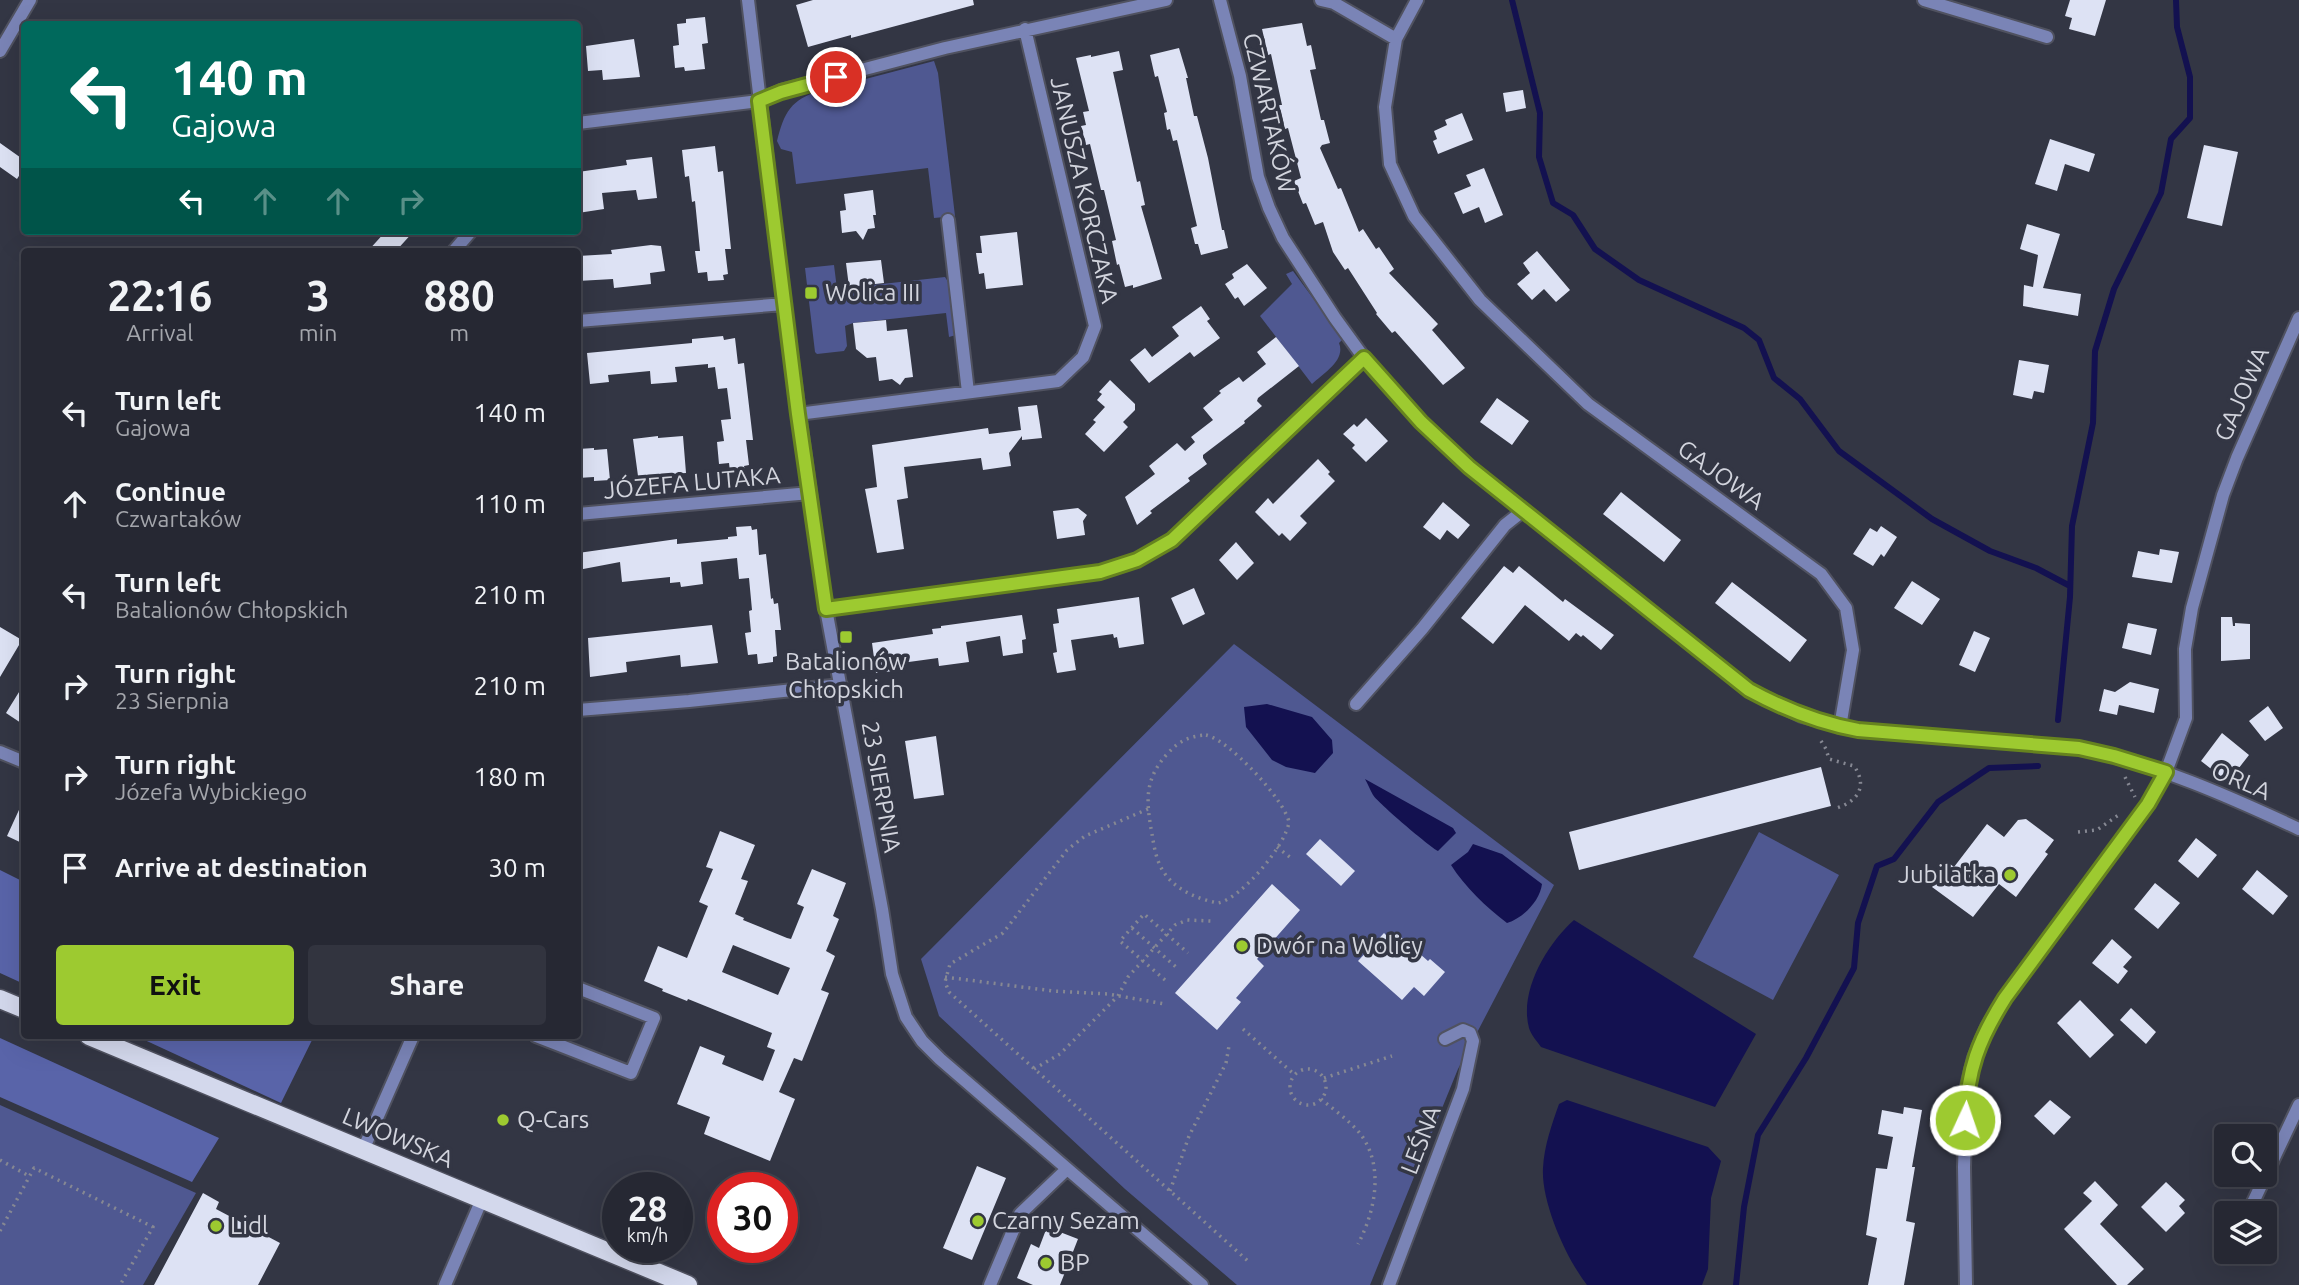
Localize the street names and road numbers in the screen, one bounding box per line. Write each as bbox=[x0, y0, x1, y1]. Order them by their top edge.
street label: CZWARTAKÓW bbox=[1238, 30, 1302, 196]
street label: JANUSZA KORCZAKA bbox=[1045, 74, 1124, 306]
street label: GAJOWA bbox=[2209, 342, 2274, 445]
street label: GAJOWA bbox=[1673, 434, 1770, 515]
street label: JÓZEFA LUTAKA bbox=[602, 460, 782, 504]
street label: 23 SIERPNIA bbox=[857, 719, 906, 855]
street label: ORLA bbox=[2207, 756, 2275, 805]
street label: LEŚNA bbox=[1394, 1101, 1446, 1178]
street label: LWOWSKA bbox=[339, 1102, 458, 1173]

